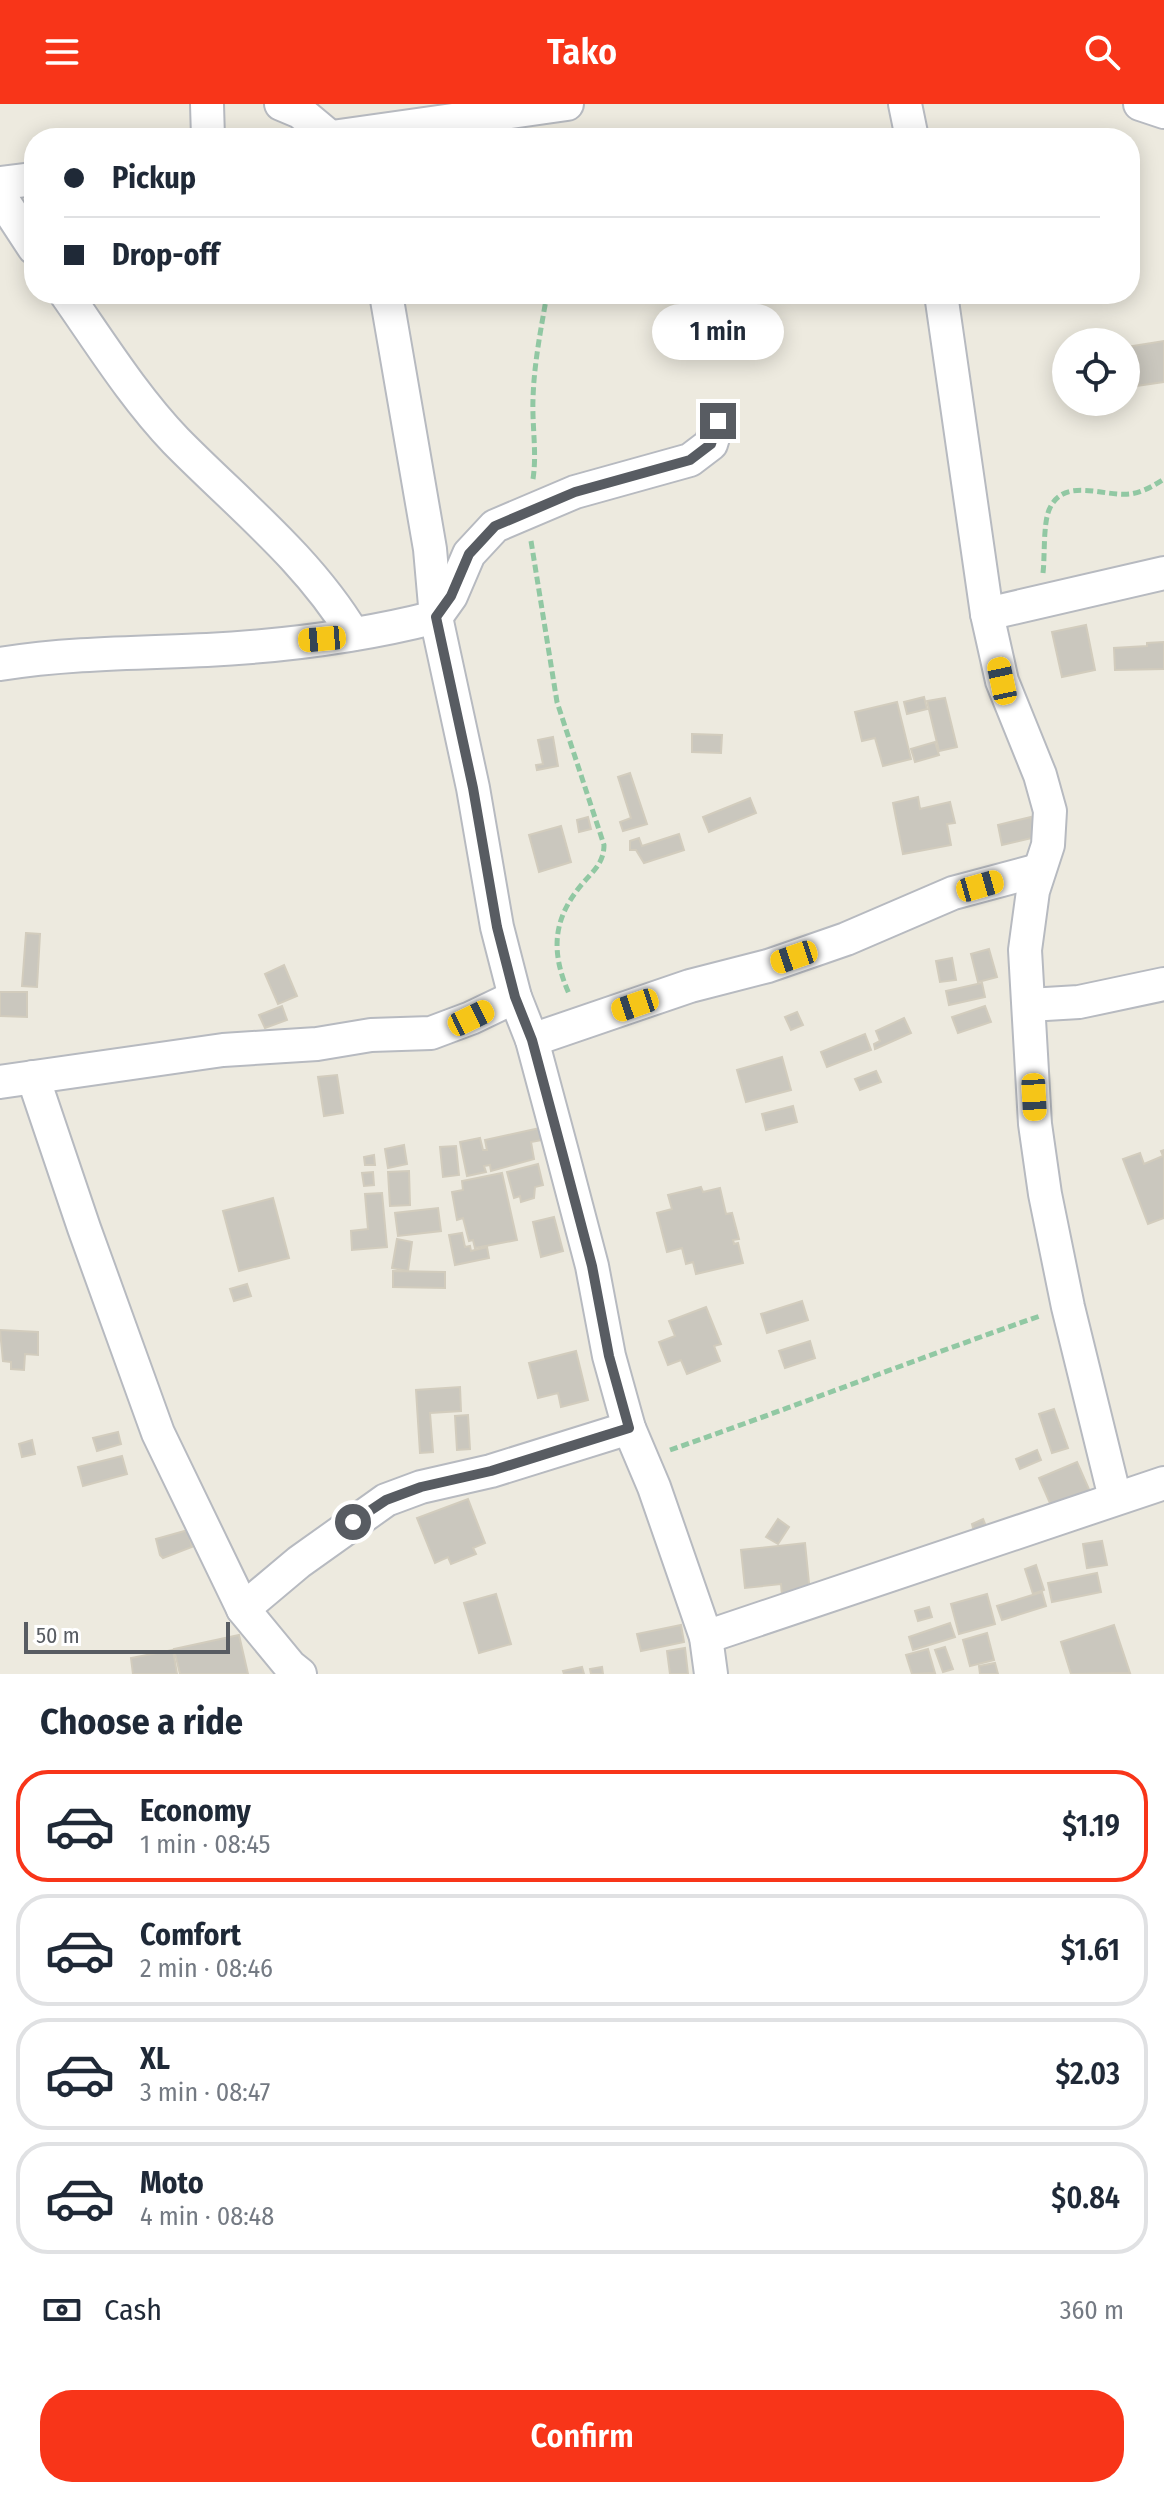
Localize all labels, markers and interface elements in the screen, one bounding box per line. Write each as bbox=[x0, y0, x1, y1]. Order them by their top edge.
icon: menu bbox=[40, 30, 84, 74]
text: Tako bbox=[547, 30, 617, 74]
icon: search bbox=[1080, 30, 1124, 74]
text: Pickup bbox=[112, 160, 196, 196]
text: Drop-off bbox=[112, 237, 219, 273]
callout: 1 min bbox=[652, 305, 784, 361]
text: 1 min bbox=[690, 316, 746, 347]
map controls bbox=[1052, 328, 1140, 416]
button: locate bbox=[1052, 328, 1140, 416]
route end bbox=[700, 403, 736, 439]
car bbox=[297, 625, 347, 653]
car bbox=[985, 655, 1019, 707]
car bbox=[954, 868, 1006, 904]
car bbox=[767, 938, 821, 976]
car bbox=[608, 986, 662, 1024]
car bbox=[444, 997, 498, 1039]
car bbox=[1021, 1072, 1047, 1122]
route start bbox=[335, 1504, 371, 1540]
scale bar bbox=[24, 1618, 230, 1654]
text: 50 m bbox=[36, 1622, 80, 1649]
text: Choose a ride bbox=[40, 1700, 243, 1744]
icon: car bbox=[44, 1790, 116, 1862]
text: Economy bbox=[140, 1793, 251, 1829]
text: $1.19 bbox=[1062, 1808, 1120, 1844]
text: 1 min · 08:45 bbox=[140, 1829, 270, 1860]
icon: car bbox=[44, 1914, 116, 1986]
text: Comfort bbox=[140, 1917, 241, 1953]
text: $1.61 bbox=[1061, 1932, 1120, 1968]
text: 2 min · 08:46 bbox=[140, 1953, 273, 1984]
icon: car bbox=[44, 2038, 116, 2110]
text: XL bbox=[140, 2041, 170, 2077]
text: $2.03 bbox=[1055, 2056, 1120, 2092]
text: 3 min · 08:47 bbox=[140, 2077, 270, 2108]
icon: car bbox=[44, 2162, 116, 2234]
text: Moto bbox=[140, 2165, 204, 2201]
text: $0.84 bbox=[1051, 2180, 1120, 2216]
text: 4 min · 08:48 bbox=[140, 2201, 274, 2232]
icon: cash bbox=[40, 2288, 84, 2332]
text: Cash bbox=[104, 2292, 162, 2328]
text: 360 m bbox=[1060, 2295, 1124, 2326]
button: Confirm bbox=[40, 2390, 1124, 2482]

